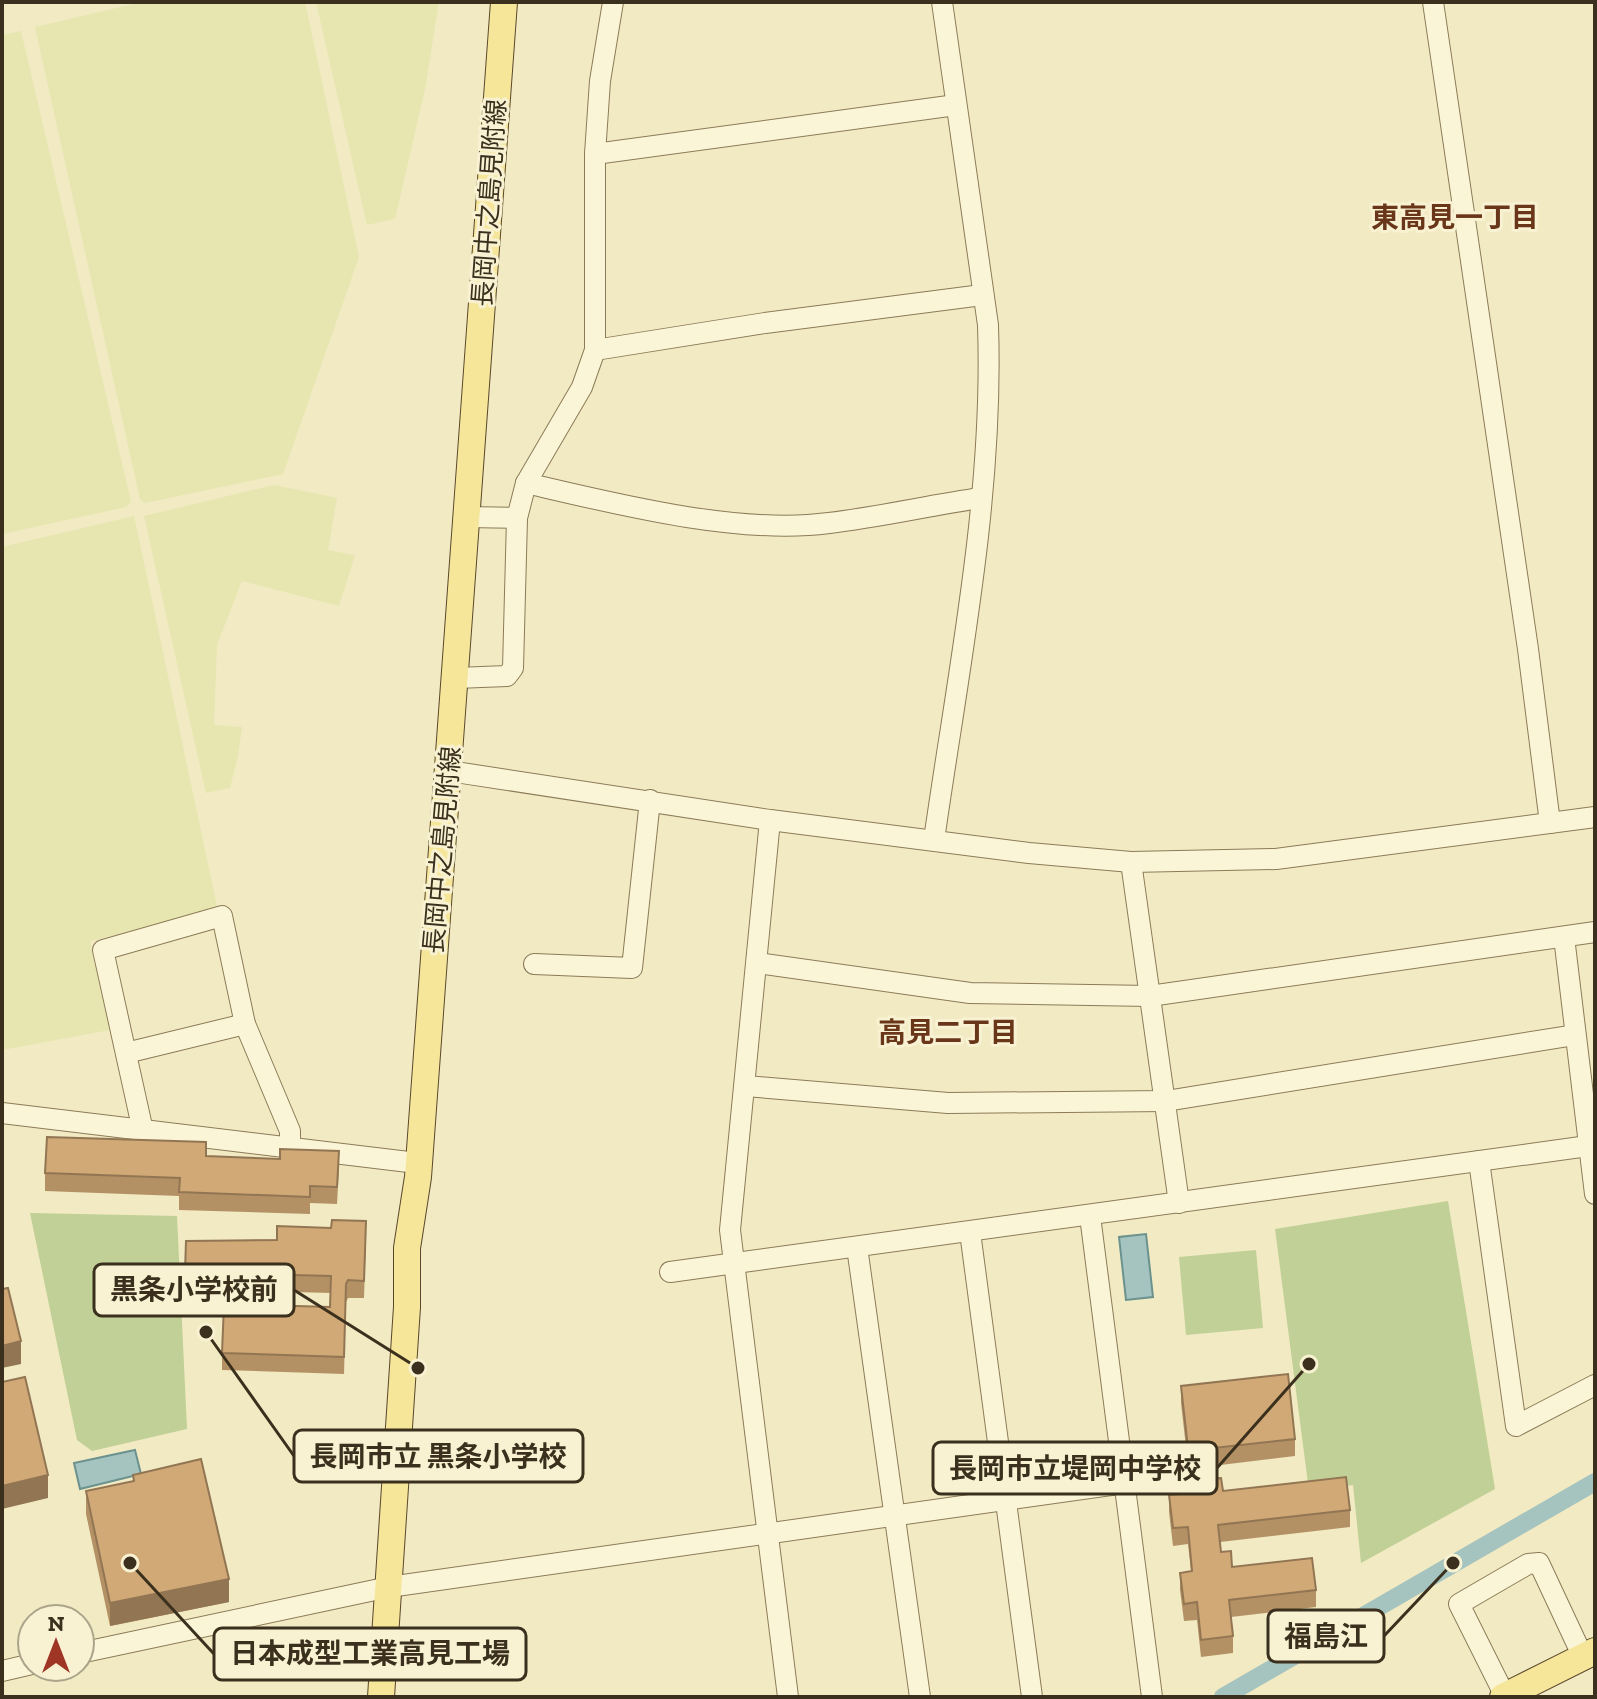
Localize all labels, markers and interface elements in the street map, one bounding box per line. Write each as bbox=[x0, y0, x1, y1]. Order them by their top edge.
street label: 長岡中之島見附線 bbox=[466, 98, 512, 308]
district label: 東高見一丁目 bbox=[1371, 201, 1539, 234]
street label: 長岡中之島見附線 bbox=[417, 745, 467, 955]
district label: 高見二丁目 bbox=[878, 1016, 1018, 1049]
callout: 黒条小学校前 bbox=[94, 1264, 294, 1316]
text: 黒条小学校前 bbox=[110, 1273, 278, 1306]
callout: 長岡市立 黒条小学校 bbox=[294, 1430, 583, 1482]
text: 長岡市立 黒条小学校 bbox=[309, 1440, 567, 1473]
callout: 長岡市立堤岡中学校 bbox=[933, 1442, 1217, 1494]
text: 長岡市立堤岡中学校 bbox=[949, 1452, 1201, 1485]
north arrow bbox=[16, 1603, 96, 1683]
text: N bbox=[48, 1610, 65, 1637]
callout: 福島江 bbox=[1268, 1610, 1384, 1662]
text: 福島江 bbox=[1284, 1620, 1368, 1653]
callout: 日本成型工業高見工場 bbox=[214, 1628, 526, 1680]
text: 日本成型工業高見工場 bbox=[230, 1637, 510, 1670]

